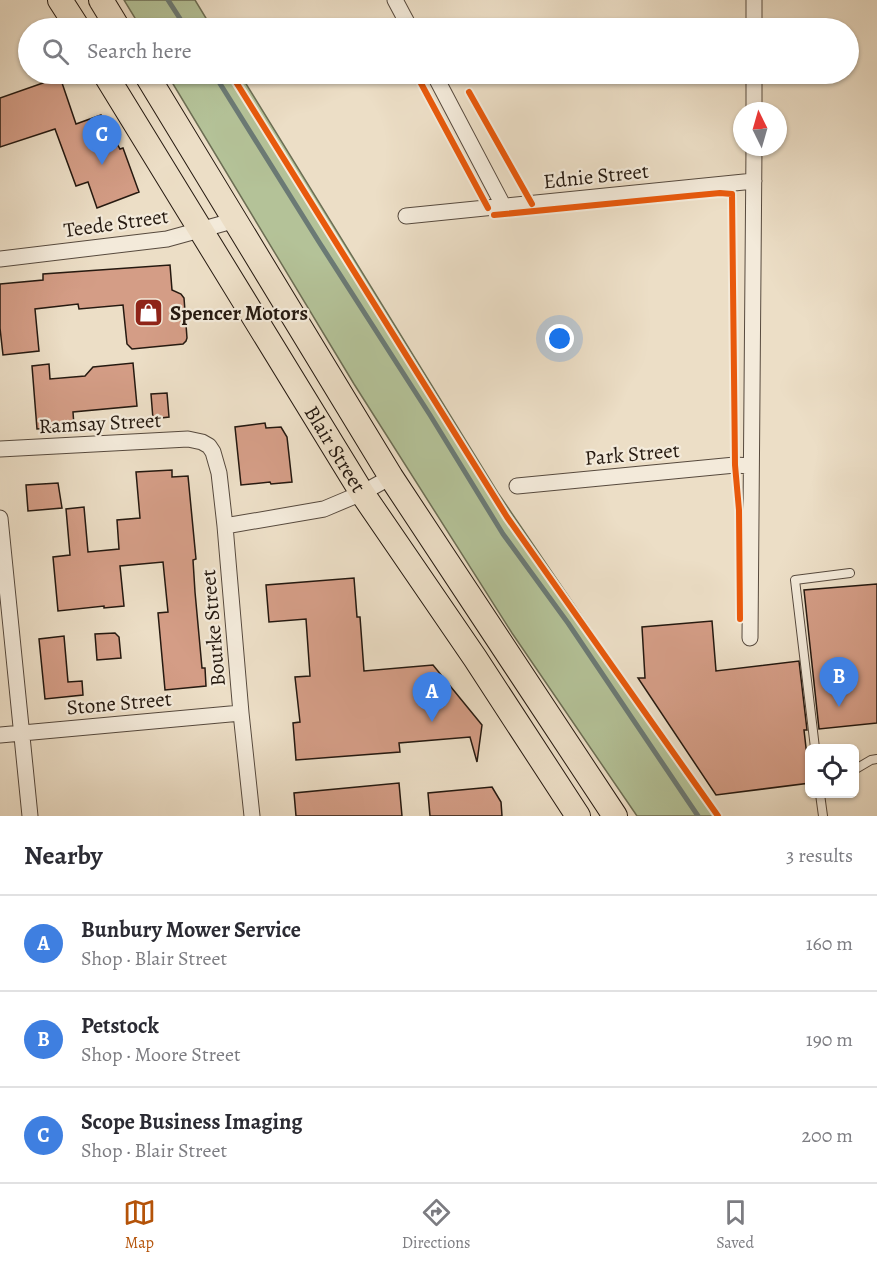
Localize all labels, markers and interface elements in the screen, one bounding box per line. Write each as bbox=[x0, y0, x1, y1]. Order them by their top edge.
search box bbox=[18, 18, 859, 84]
icon: search bbox=[39, 35, 72, 68]
text: Search here bbox=[87, 36, 192, 66]
north arrow bbox=[733, 102, 787, 156]
pin: C bbox=[82, 116, 122, 165]
street label: Ednie Street bbox=[542, 157, 650, 195]
street label: Teede Street bbox=[62, 202, 170, 244]
shop icon: Spencer Motors bbox=[133, 297, 165, 329]
place label: Spencer Motors bbox=[170, 299, 308, 327]
your location bbox=[545, 324, 574, 353]
street label: Blair Street bbox=[298, 400, 372, 498]
street label: Ramsay Street bbox=[38, 406, 162, 440]
street label: Park Street bbox=[583, 436, 681, 472]
street label: Bourke Street bbox=[194, 568, 232, 688]
pin: B bbox=[820, 658, 858, 707]
pin: A bbox=[412, 672, 452, 722]
street label: Stone Street bbox=[65, 684, 173, 722]
map controls bbox=[805, 744, 859, 798]
button: locate bbox=[805, 744, 859, 798]
text: Nearby bbox=[24, 838, 103, 873]
text: 3 results bbox=[786, 842, 853, 869]
text: Bunbury Mower Service bbox=[81, 915, 301, 945]
text: A bbox=[37, 930, 50, 957]
text: 160 m bbox=[806, 930, 853, 957]
text: Shop · Blair Street bbox=[81, 945, 227, 972]
text: Petstock bbox=[81, 1011, 159, 1041]
text: B bbox=[37, 1026, 50, 1053]
text: 190 m bbox=[806, 1026, 853, 1053]
text: Shop · Moore Street bbox=[81, 1041, 241, 1068]
text: Scope Business Imaging bbox=[81, 1107, 303, 1137]
text: C bbox=[37, 1122, 50, 1149]
text: 200 m bbox=[802, 1122, 853, 1149]
text: Shop · Blair Street bbox=[81, 1137, 227, 1164]
tab: Map bbox=[123, 1196, 156, 1254]
tab: Directions bbox=[402, 1196, 470, 1254]
tab: Saved bbox=[716, 1196, 754, 1254]

